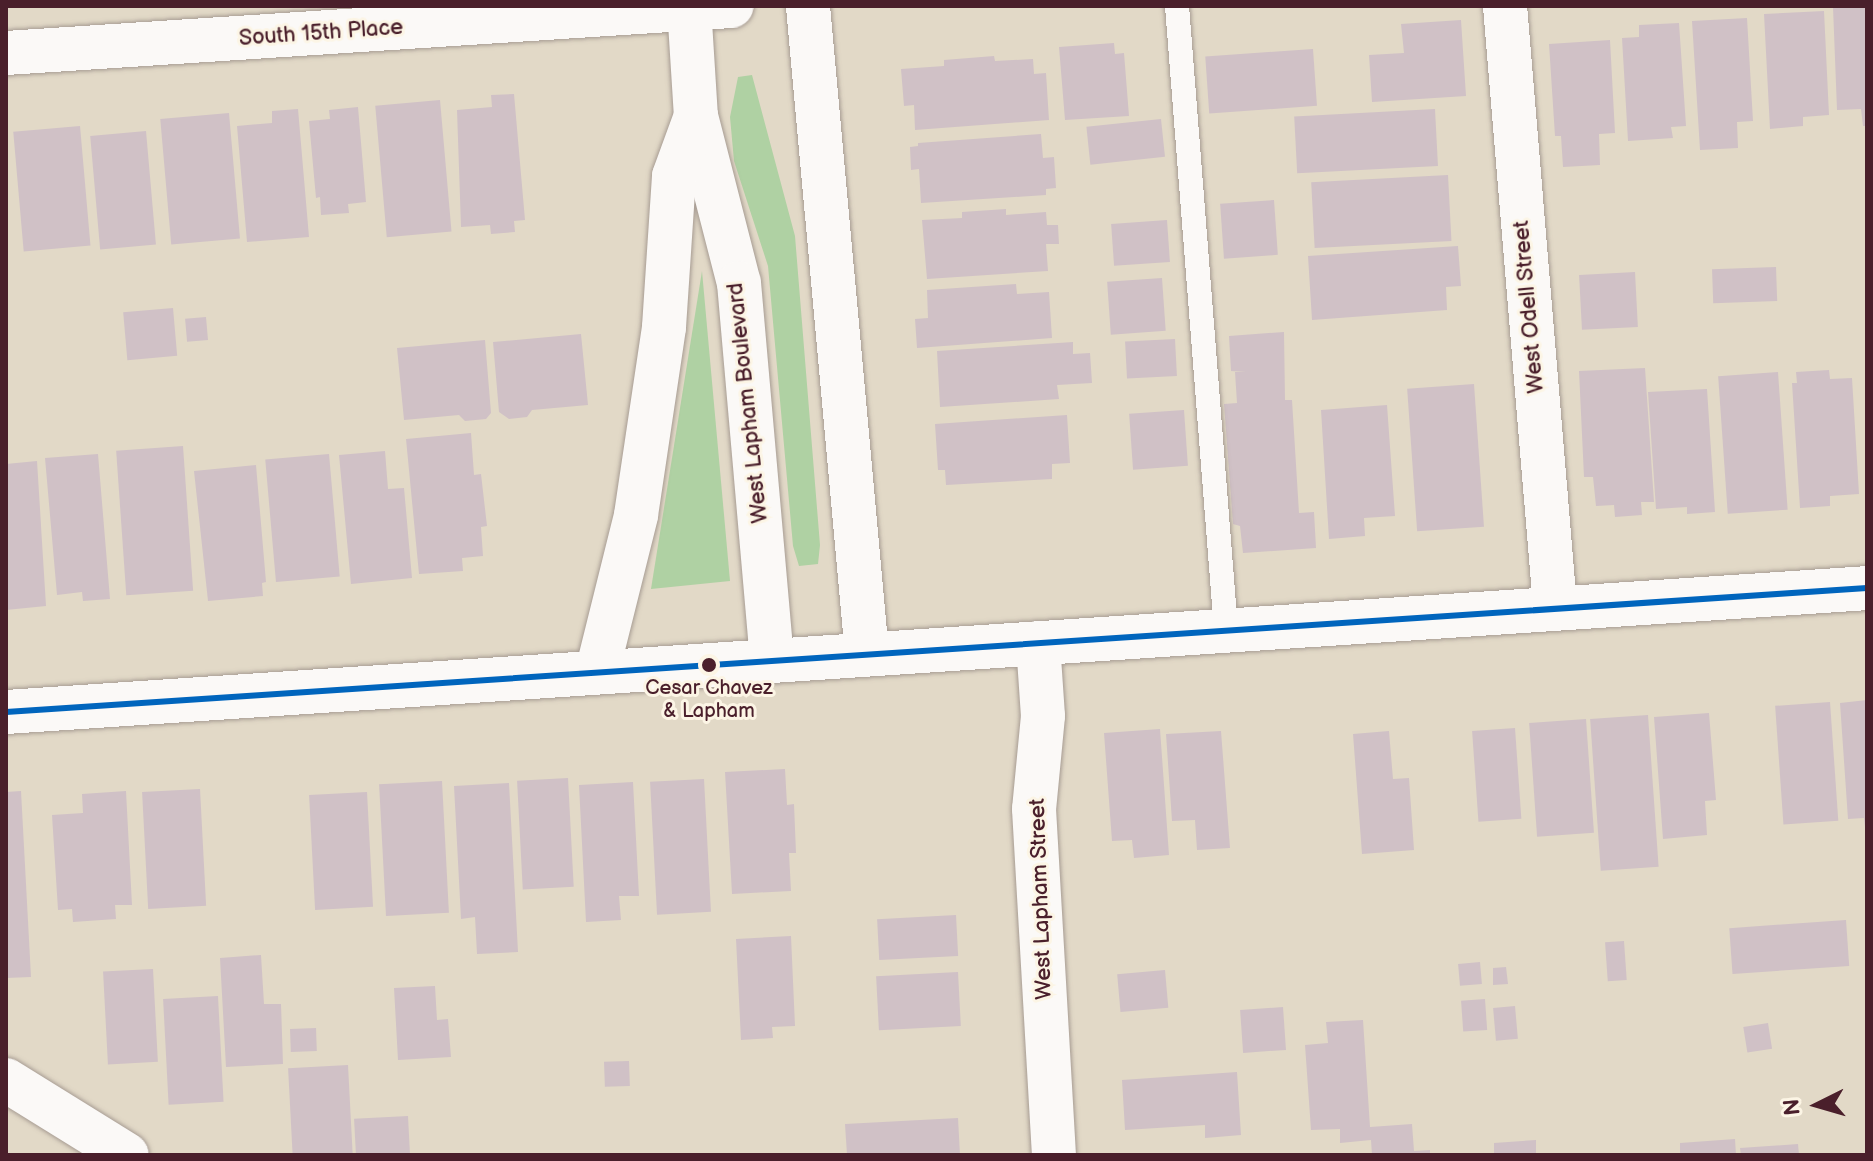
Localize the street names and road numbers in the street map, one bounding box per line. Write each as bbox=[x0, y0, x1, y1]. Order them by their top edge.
street label: South 15th Place bbox=[238, 14, 404, 52]
street label: West Odell Street bbox=[1508, 219, 1550, 395]
street label: West Lapham Boulevard bbox=[722, 282, 774, 524]
street label: West Lapham Street bbox=[1024, 798, 1058, 1000]

